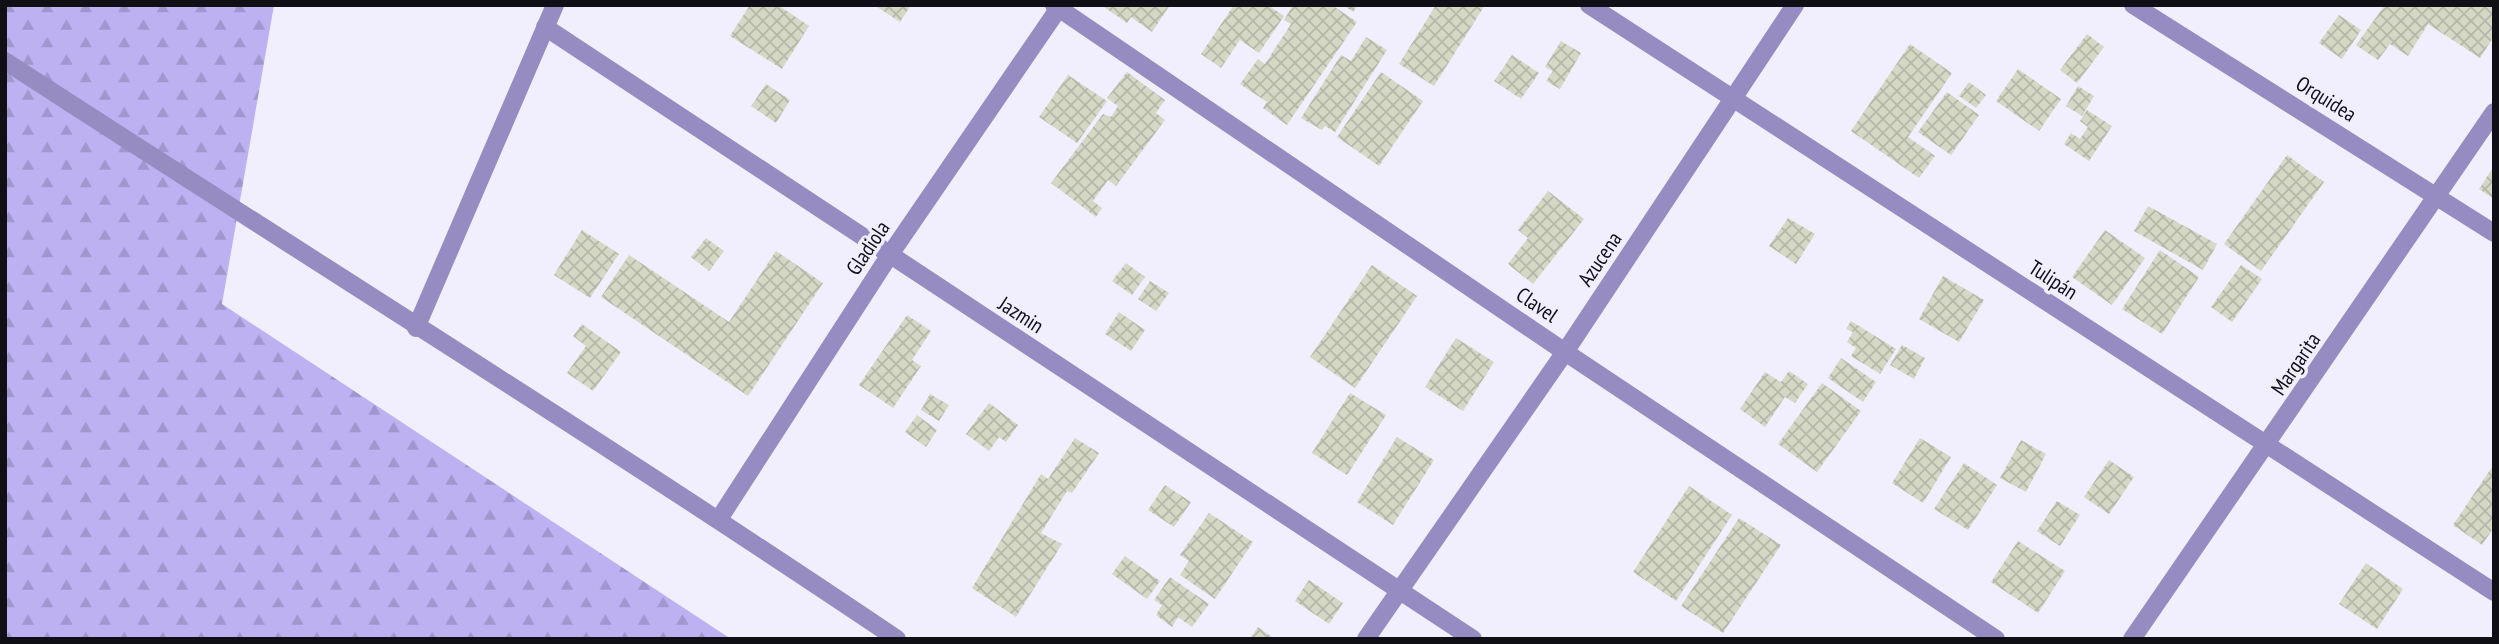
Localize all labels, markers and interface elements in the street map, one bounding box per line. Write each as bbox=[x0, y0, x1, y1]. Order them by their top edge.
street label: Orquidea bbox=[2291, 70, 2361, 128]
street label: Gladiola bbox=[840, 215, 895, 280]
street label: Azucena bbox=[1572, 226, 1627, 291]
street label: Tulipán bbox=[2024, 254, 2083, 305]
street label: Clavel bbox=[1511, 281, 1563, 328]
street label: Jazmin bbox=[993, 290, 1049, 339]
street label: Margarita bbox=[2265, 327, 2326, 400]

